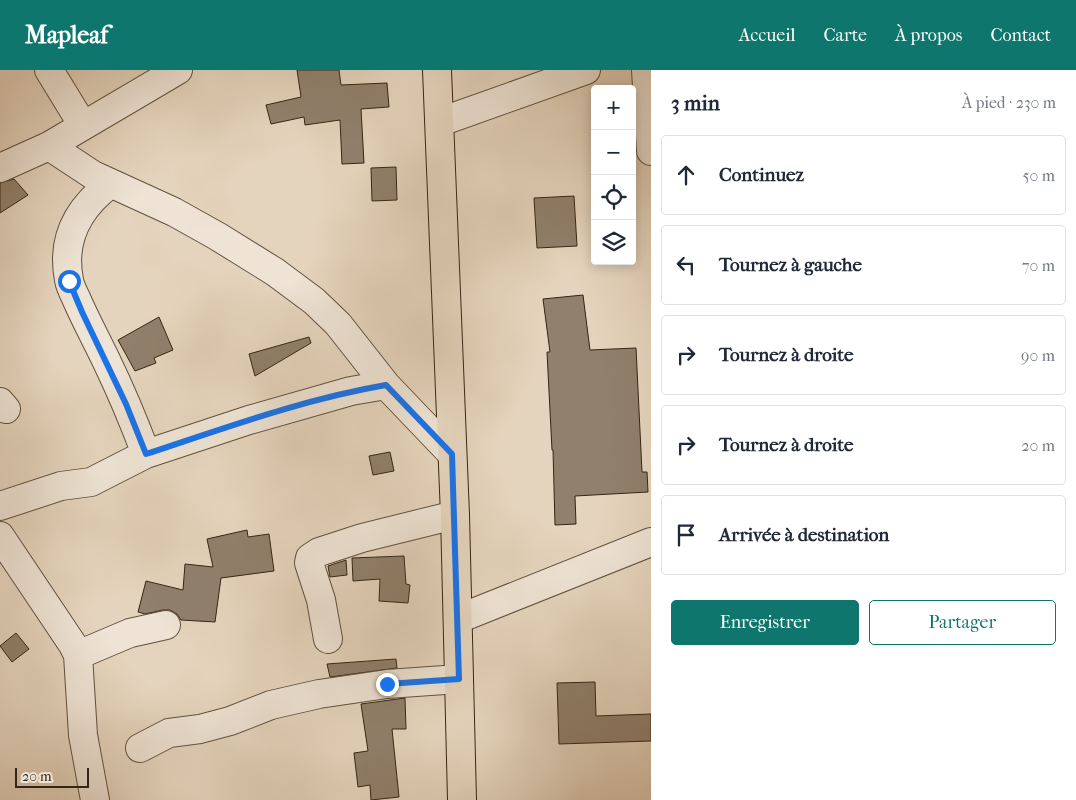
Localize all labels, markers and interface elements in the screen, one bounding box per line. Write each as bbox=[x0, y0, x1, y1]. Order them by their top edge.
text: Mapleaf bbox=[25, 21, 108, 49]
text: Accueil bbox=[739, 25, 796, 46]
text: Carte bbox=[824, 25, 867, 46]
text: À propos bbox=[895, 25, 962, 46]
text: Contact bbox=[990, 25, 1051, 46]
map controls bbox=[591, 85, 636, 265]
button: + bbox=[591, 85, 636, 130]
text: 3 min bbox=[671, 91, 720, 115]
text: À pied · 230 m bbox=[962, 93, 1056, 112]
button: − bbox=[591, 130, 636, 175]
icon: ahead bbox=[672, 161, 700, 189]
text: Continuez bbox=[719, 164, 804, 186]
text: 50 m bbox=[1023, 166, 1055, 185]
button: locate bbox=[591, 175, 636, 220]
button: layers bbox=[591, 220, 636, 265]
icon: left bbox=[672, 251, 700, 279]
text: Tournez à gauche bbox=[719, 254, 862, 276]
text: 70 m bbox=[1022, 256, 1055, 275]
route start bbox=[58, 270, 81, 293]
icon: right bbox=[672, 341, 700, 369]
text: Tournez à droite bbox=[719, 344, 853, 366]
text: 90 m bbox=[1021, 346, 1055, 365]
icon: right bbox=[672, 431, 700, 459]
text: Tournez à droite bbox=[719, 434, 853, 456]
text: 20 m bbox=[1021, 436, 1055, 455]
icon: arrive bbox=[672, 521, 700, 549]
text: Arrivée à destination bbox=[719, 524, 889, 546]
button: Enregistrer bbox=[671, 600, 859, 645]
button: Partager bbox=[869, 600, 1056, 645]
route end bbox=[376, 673, 399, 696]
scale bar bbox=[15, 765, 89, 788]
text: 20 m bbox=[22, 768, 52, 785]

